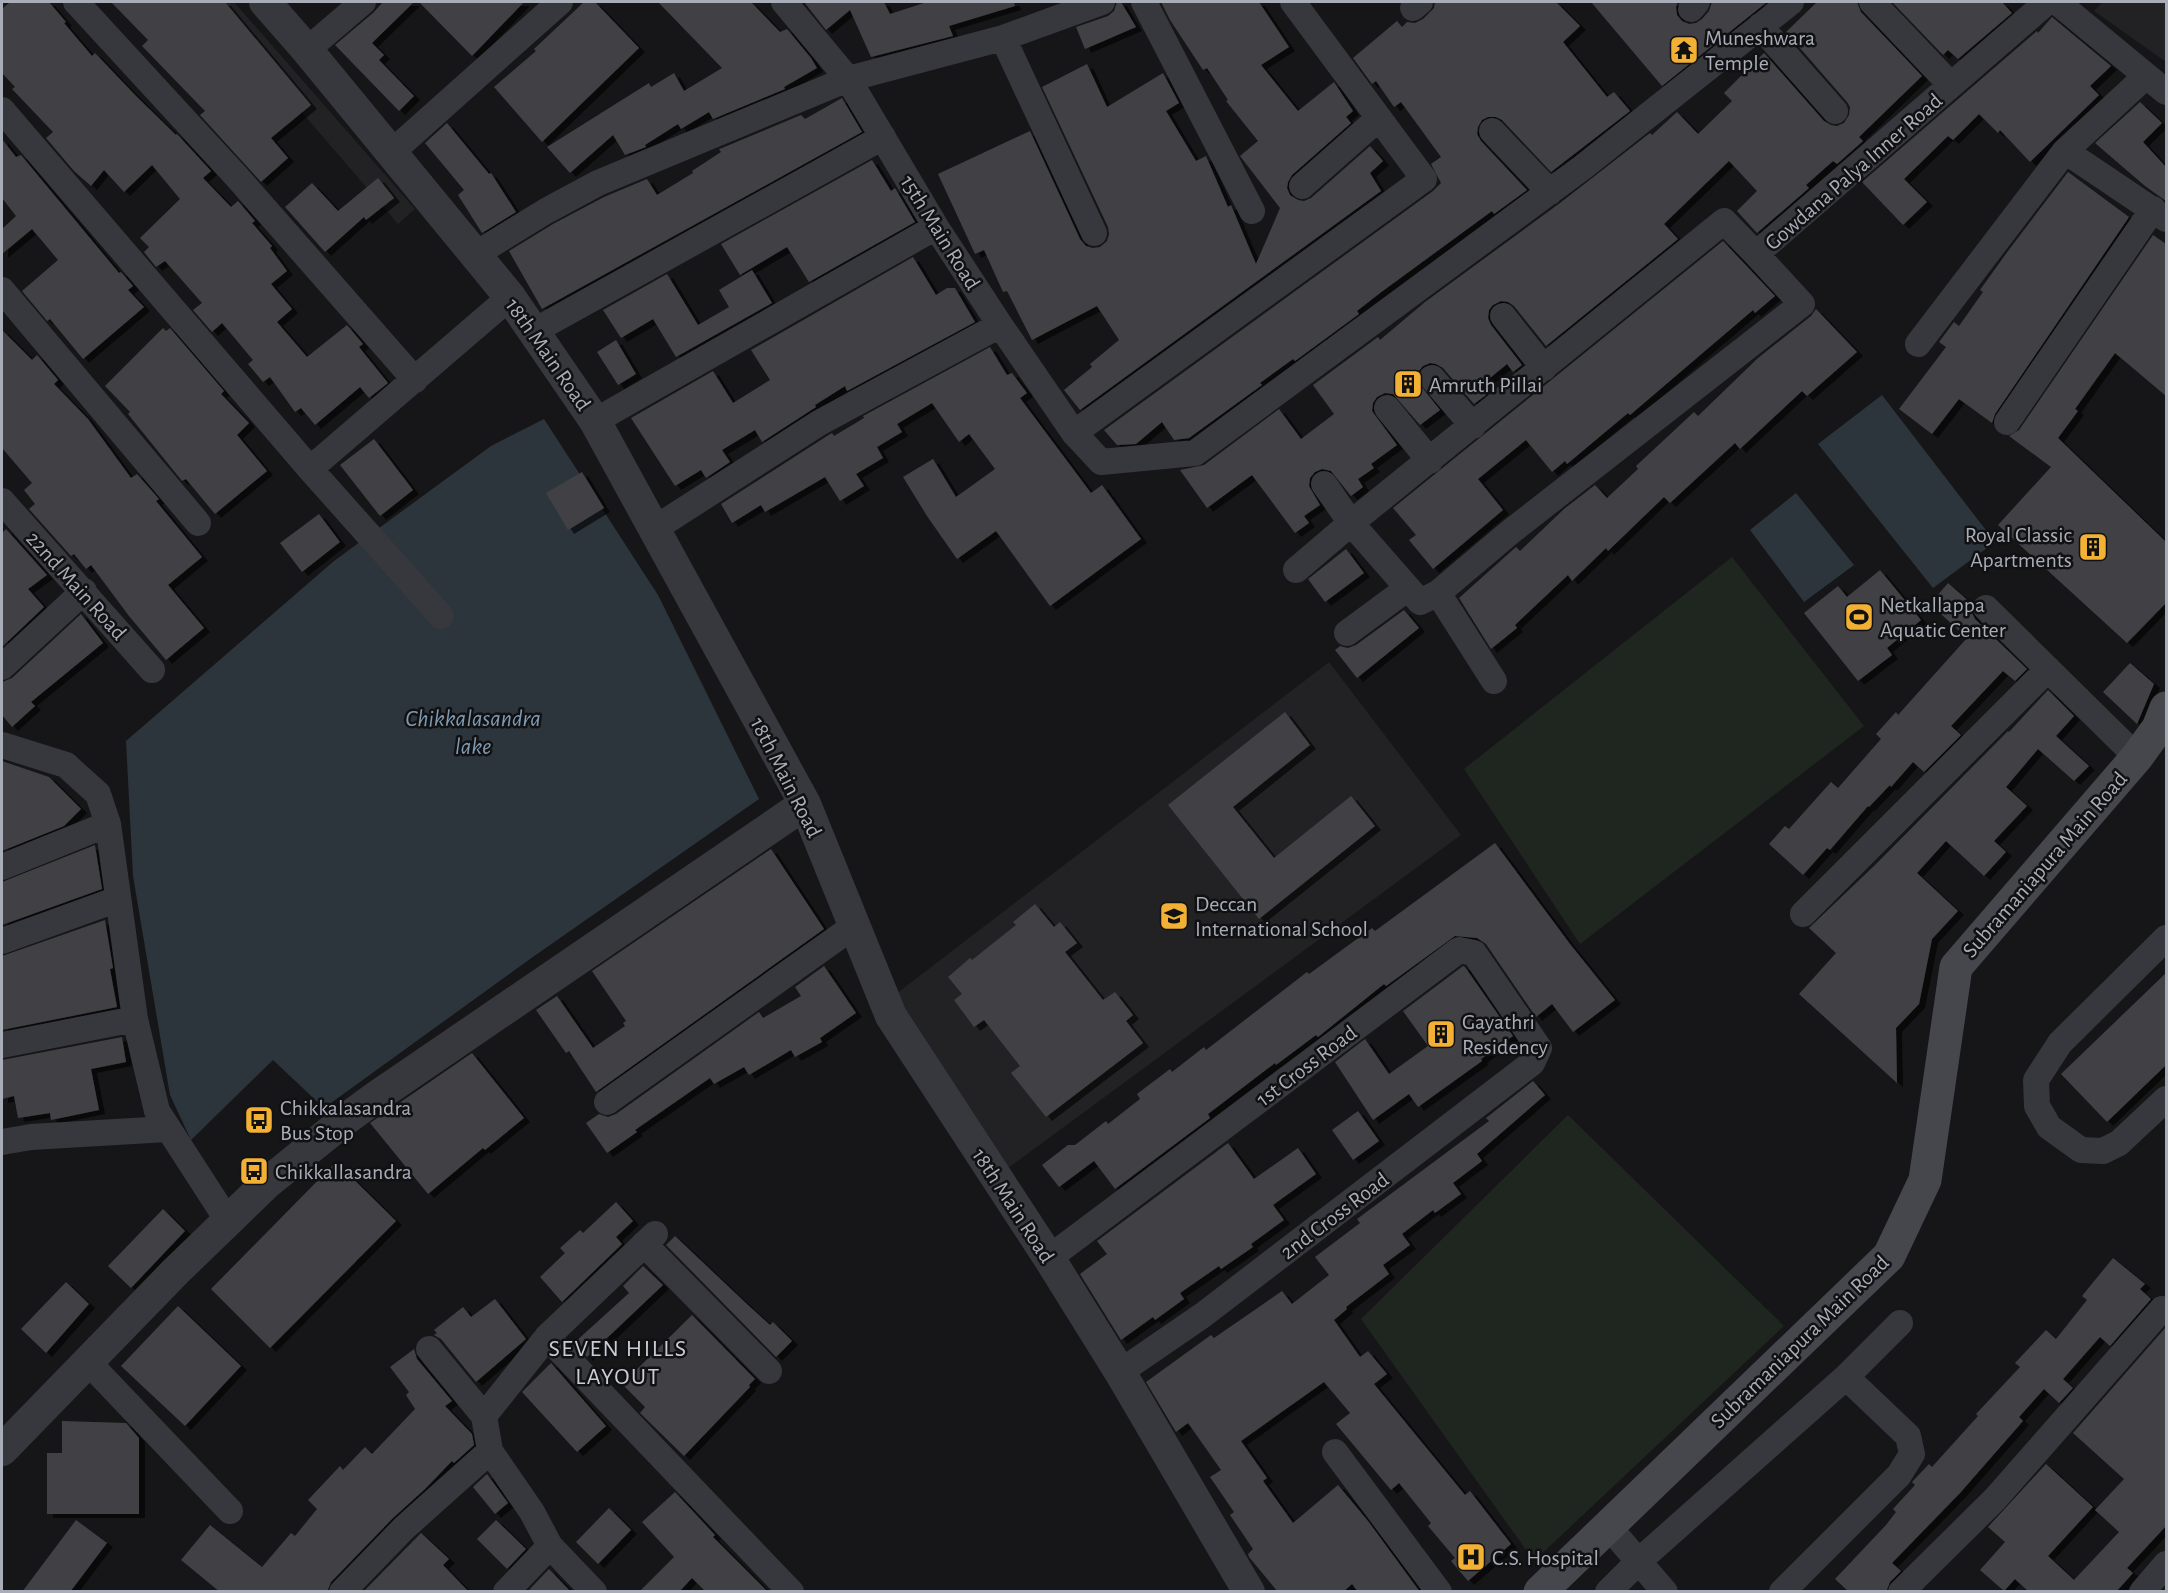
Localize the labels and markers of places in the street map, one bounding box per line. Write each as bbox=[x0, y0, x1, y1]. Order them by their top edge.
place label: Muneshwara Temple bbox=[1705, 27, 1815, 74]
temple icon: Muneshwara Temple bbox=[1668, 34, 1700, 66]
building icon: Amruth Pillai bbox=[1392, 368, 1424, 400]
place label: Amruth Pillai bbox=[1429, 374, 1542, 396]
place label: Royal Classic Apartments bbox=[1965, 524, 2073, 571]
building icon: Royal Classic Apartments bbox=[2077, 531, 2109, 563]
place label: Netkallappa Aquatic Center bbox=[1880, 594, 2006, 641]
sports icon: Netkallappa Aquatic Center bbox=[1843, 601, 1875, 633]
place label: Deccan International School bbox=[1195, 893, 1368, 940]
school or university icon: Deccan International School bbox=[1158, 900, 1190, 932]
place label: Gayathri Residency bbox=[1462, 1011, 1548, 1058]
building icon: Gayathri Residency bbox=[1425, 1018, 1457, 1050]
place label: Chikkalasandra Bus Stop bbox=[280, 1097, 411, 1144]
bus stop icon: Chikkalasandra Bus Stop bbox=[243, 1104, 275, 1136]
bus stop icon: Chikkallasandra bbox=[238, 1155, 270, 1187]
place label: Chikkallasandra bbox=[275, 1161, 412, 1183]
hospital icon: C.S. Hospital bbox=[1455, 1541, 1487, 1573]
place label: C.S. Hospital bbox=[1492, 1547, 1599, 1569]

